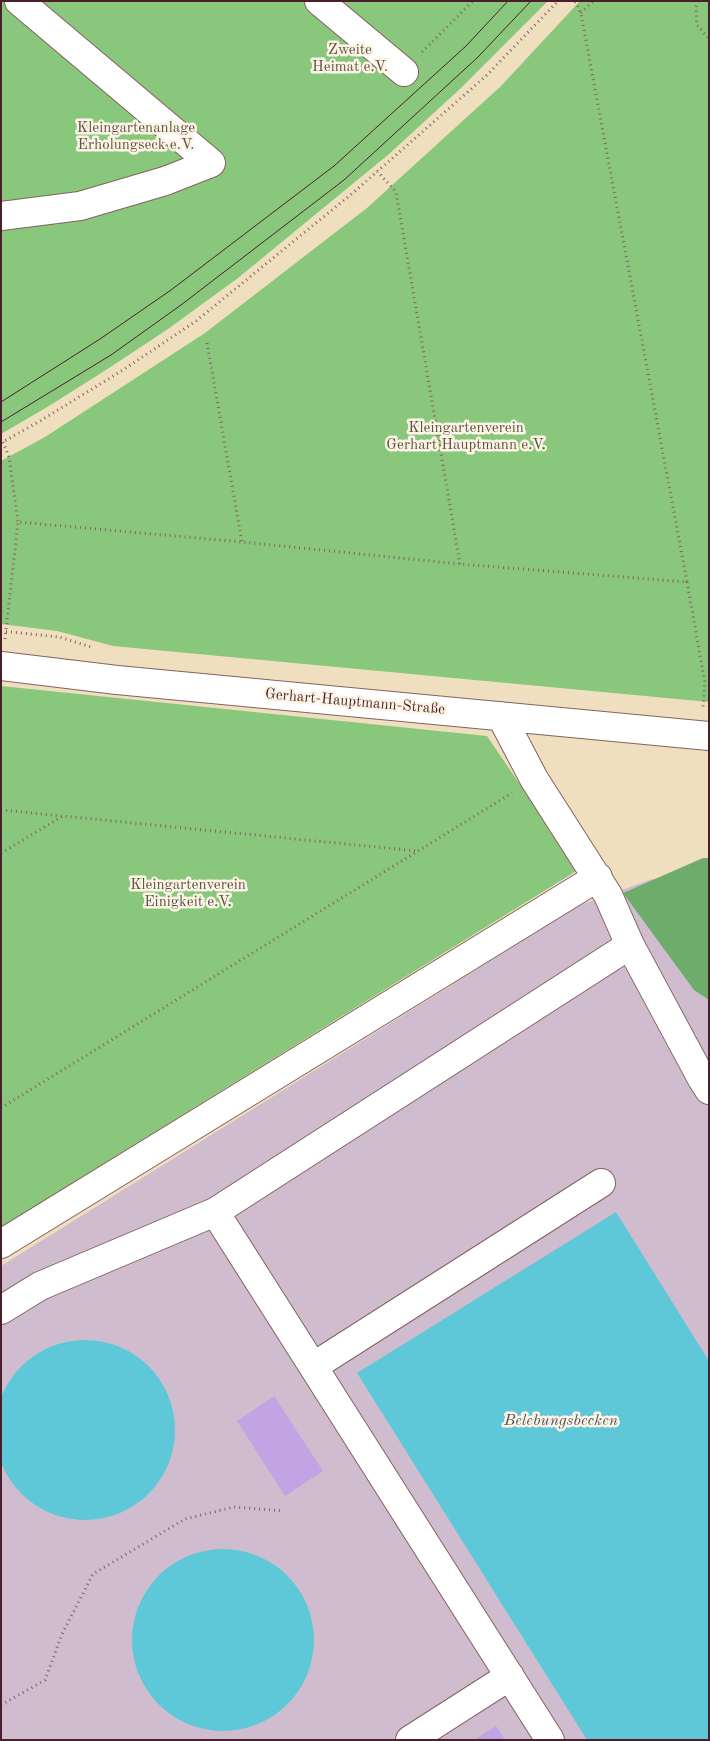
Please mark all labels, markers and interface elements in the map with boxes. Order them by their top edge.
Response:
park label: Zweite Heimat e.V. [312,41,388,76]
park label: Kleingartenanlage Erholungseck e.V. [77,119,195,154]
park label: Kleingartenverein Gerhart Hauptmann e.V. [386,419,546,454]
street label: Gerhart-Hauptmann-Straße [264,685,446,719]
park label: Kleingartenverein Einigkeit e.V. [130,876,246,911]
water label: Belebungsbecken [504,1411,618,1431]

